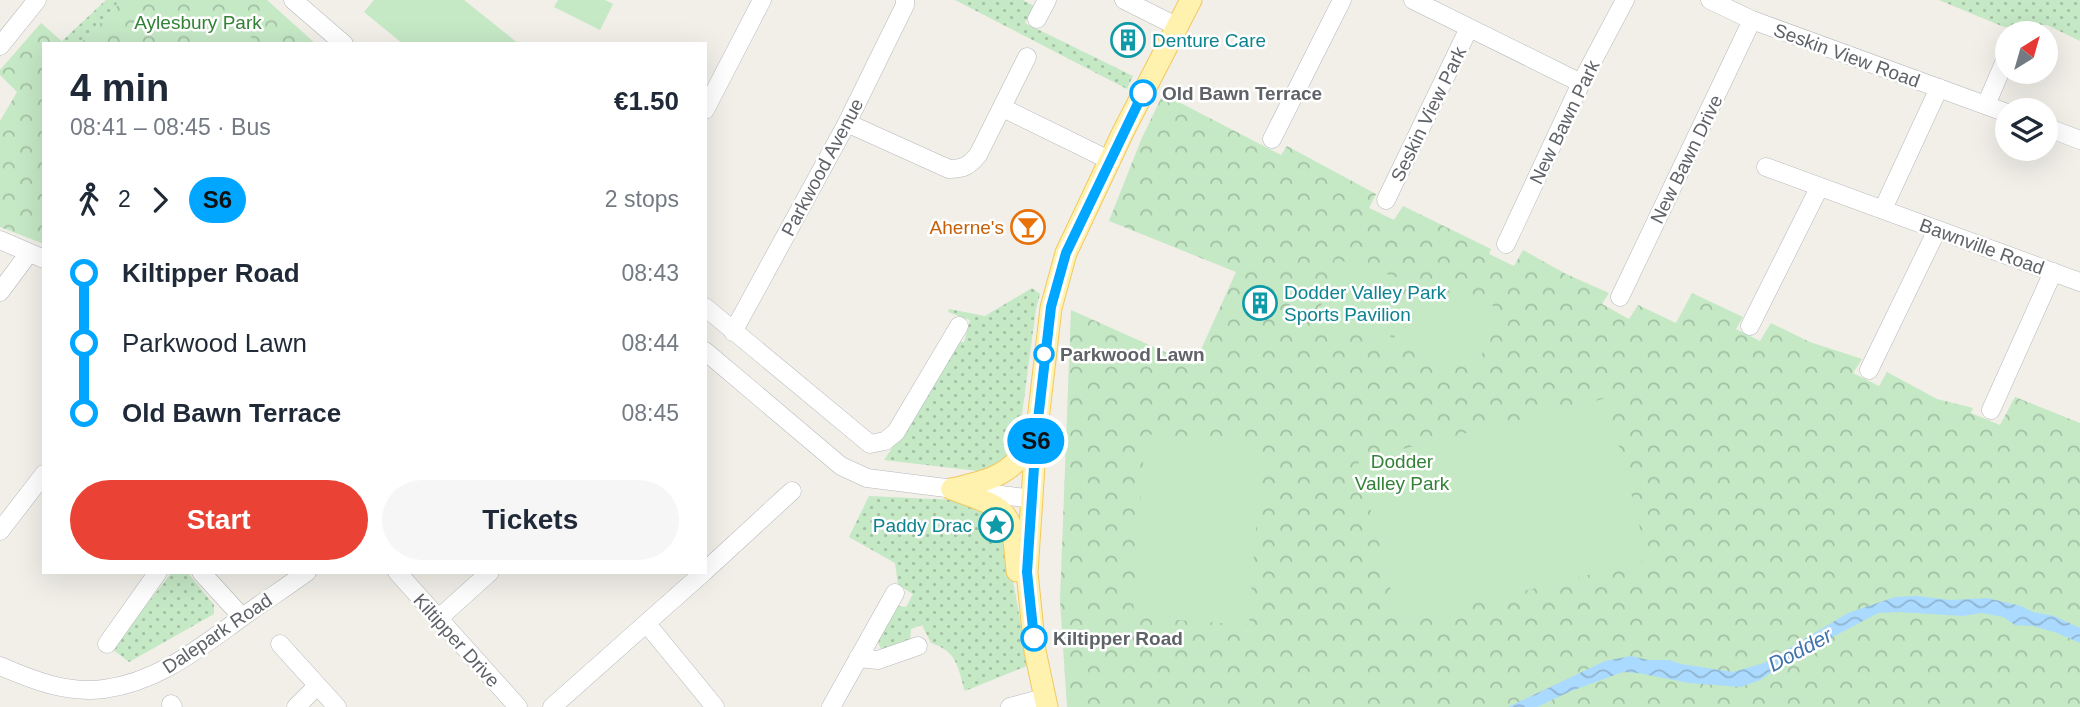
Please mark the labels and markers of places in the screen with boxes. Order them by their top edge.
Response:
building icon: Denture Care [1109,21,1147,59]
place label: Denture Care [1152,30,1266,51]
marker: Old Bawn Terrace [1130,80,1156,106]
place label: Old Bawn Terrace [1162,83,1322,104]
bar icon: Aherne's [1009,208,1047,246]
place label: Aherne's [930,217,1004,238]
place label: Dodder Valley Park Sports Pavilion [1284,282,1447,325]
building icon: Dodder Valley Park Sports Pavilion [1241,284,1279,322]
marker: Parkwood Lawn [1034,344,1054,364]
place label: Parkwood Lawn [1060,344,1205,365]
place icon: Paddy Drac [977,506,1015,544]
place label: Paddy Drac [873,515,972,536]
marker: Kiltipper Road [1021,625,1047,651]
place label: Kiltipper Road [1053,628,1183,649]

